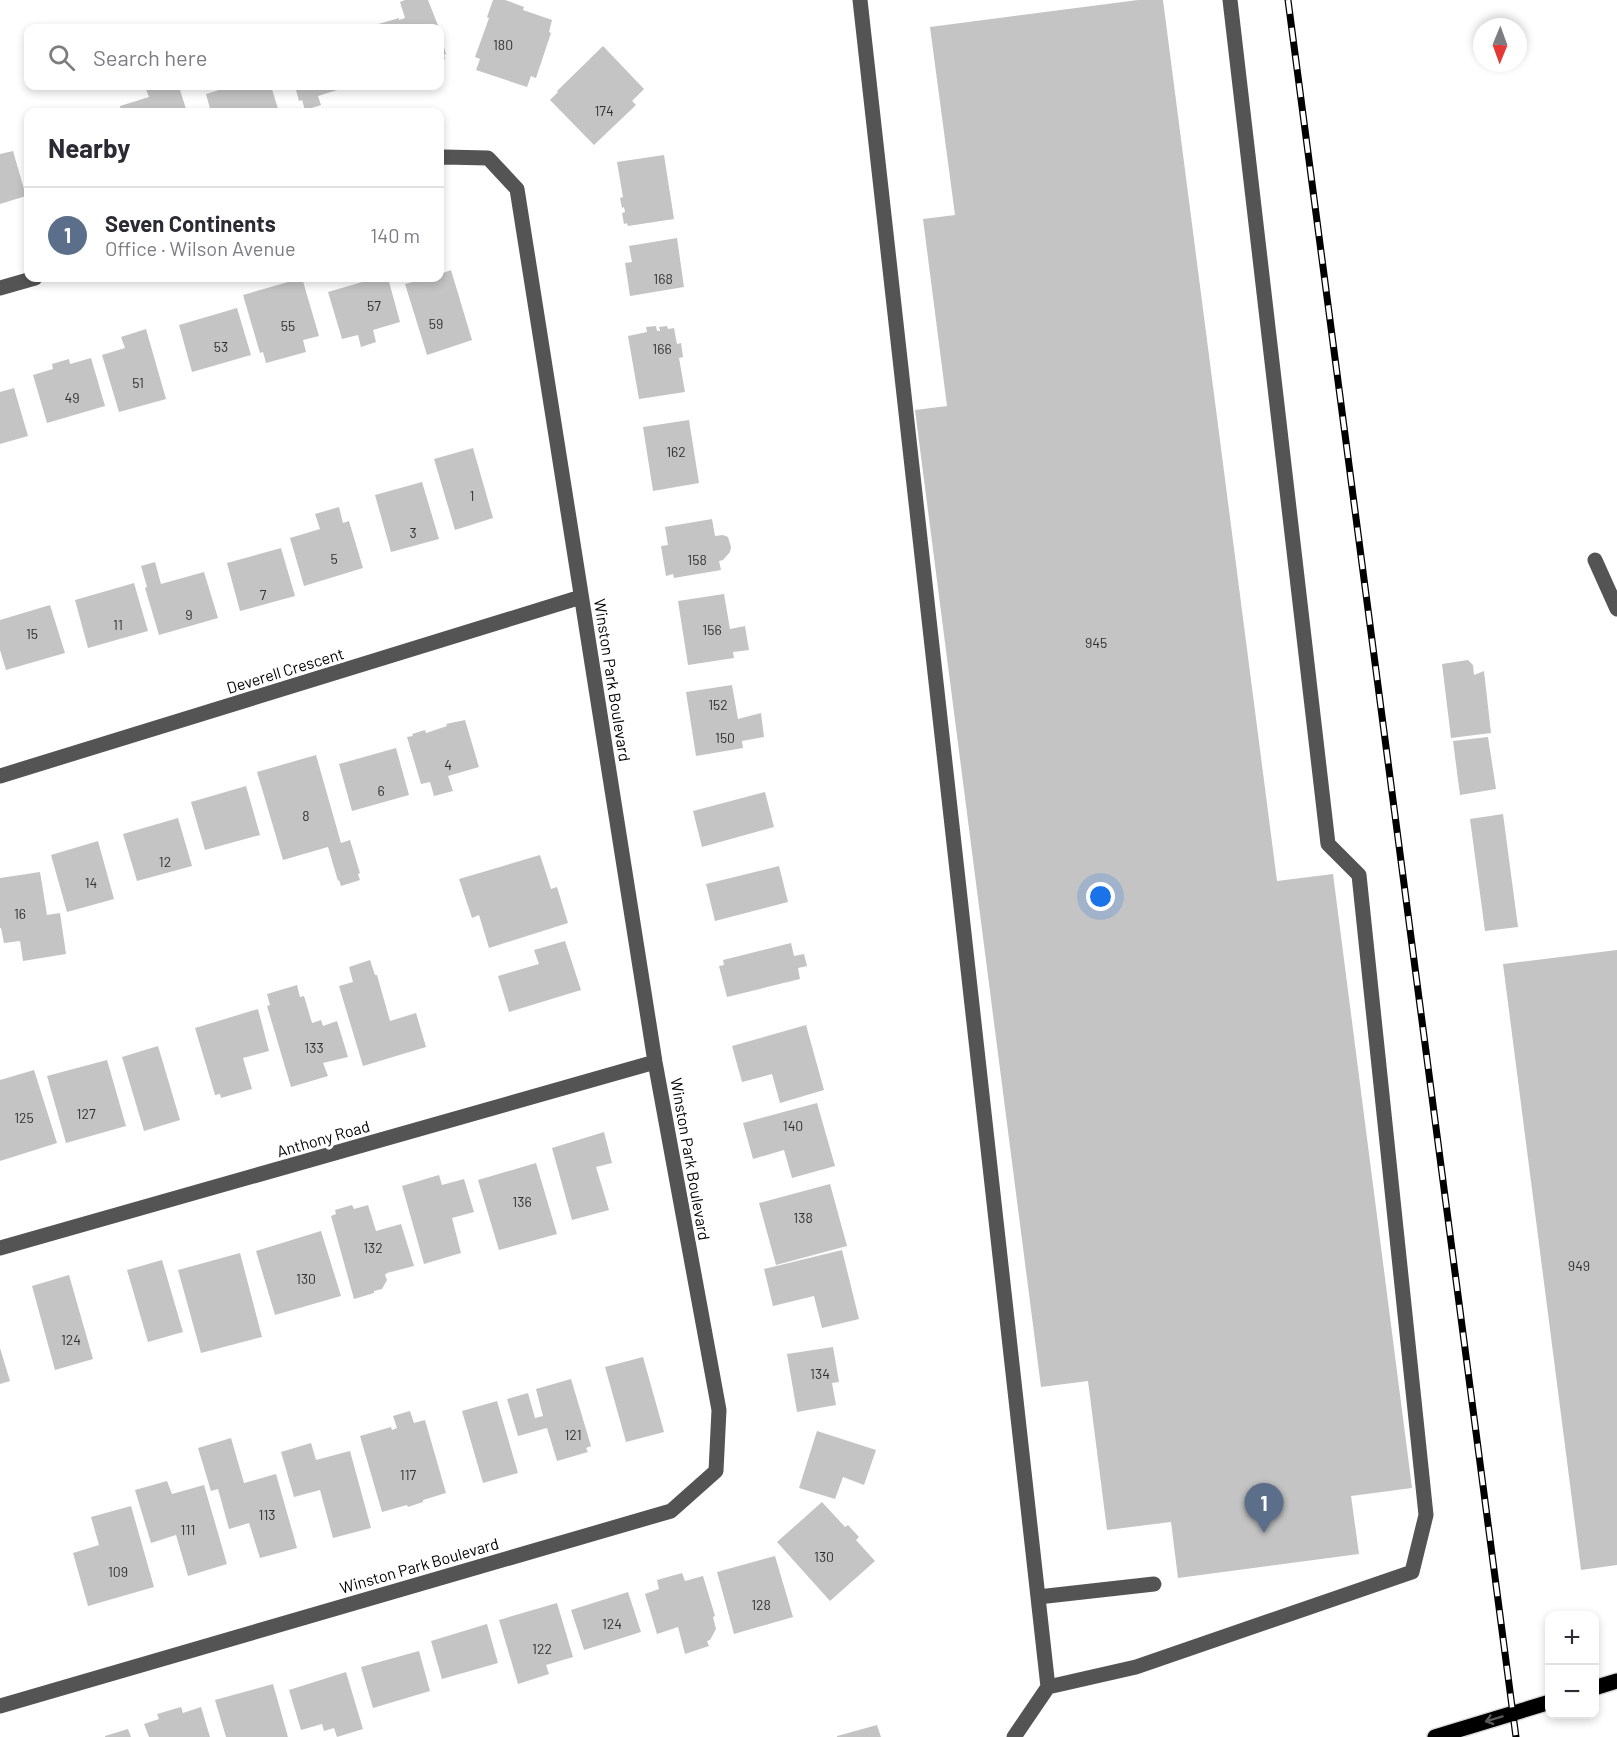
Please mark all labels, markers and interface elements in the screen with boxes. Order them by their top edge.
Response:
north arrow [1473,18,1527,72]
search box [24,24,444,90]
house number: 180 [493,36,513,53]
icon: search [45,41,78,74]
text: Search here [93,44,207,70]
house number: 174 [594,102,614,119]
text: Nearby [48,132,130,163]
text: Seven Continents [105,210,276,236]
text: 1 [64,223,71,247]
text: 140 m [370,223,420,247]
text: Office · Wilson Avenue [105,236,296,260]
house number: 168 [653,270,673,287]
house number: 57 [367,297,381,314]
house number: 59 [429,315,443,332]
house number: 55 [281,317,295,334]
house number: 53 [214,338,228,355]
house number: 166 [652,340,672,357]
house number: 51 [132,374,144,391]
house number: 49 [64,389,80,406]
house number: 162 [666,443,686,460]
house number: 1 [470,487,474,504]
house number: 3 [409,524,417,541]
house number: 5 [330,550,338,567]
house number: 158 [687,551,707,568]
house number: 7 [260,586,267,603]
street label: Winston Park Boulevard [591,597,635,763]
house number: 9 [185,606,193,623]
house number: 11 [113,616,123,633]
house number: 156 [702,621,722,638]
house number: 15 [26,625,38,642]
house number: 945 [1085,634,1107,651]
street label: Deverell Crescent [224,643,346,697]
house number: 152 [708,696,728,713]
house number: 150 [715,729,735,746]
house number: 4 [444,756,452,773]
house number: 6 [377,782,385,799]
house number: 8 [302,807,310,824]
house number: 12 [159,853,171,870]
house number: 14 [85,874,97,891]
your location [1086,882,1115,911]
house number: 16 [14,905,26,922]
house number: 133 [304,1039,324,1056]
street label: Winston Park Boulevard [667,1076,715,1242]
house number: 127 [76,1105,96,1122]
house number: 125 [14,1109,34,1126]
street label: Anthony Road [274,1116,372,1160]
house number: 140 [783,1117,803,1134]
house number: 136 [512,1193,532,1210]
house number: 138 [793,1209,813,1226]
house number: 132 [363,1239,383,1256]
house number: 949 [1568,1257,1590,1274]
house number: 130 [296,1270,316,1287]
house number: 124 [61,1331,81,1348]
house number: 134 [810,1365,830,1382]
house number: 121 [564,1426,582,1443]
house number: 117 [400,1466,417,1483]
pin: 1 [1244,1484,1284,1533]
house number: 113 [258,1506,276,1523]
house number: 111 [181,1521,195,1538]
street label: Winston Park Boulevard [337,1533,501,1597]
house number: 130 [814,1548,834,1565]
house number: 109 [108,1563,128,1580]
house number: 128 [751,1596,771,1613]
map controls [1545,1611,1599,1719]
button: + [1545,1611,1599,1665]
house number: 124 [602,1615,622,1632]
house number: 122 [532,1640,552,1657]
button: − [1545,1665,1599,1719]
one-way arrow [1485,1714,1504,1725]

